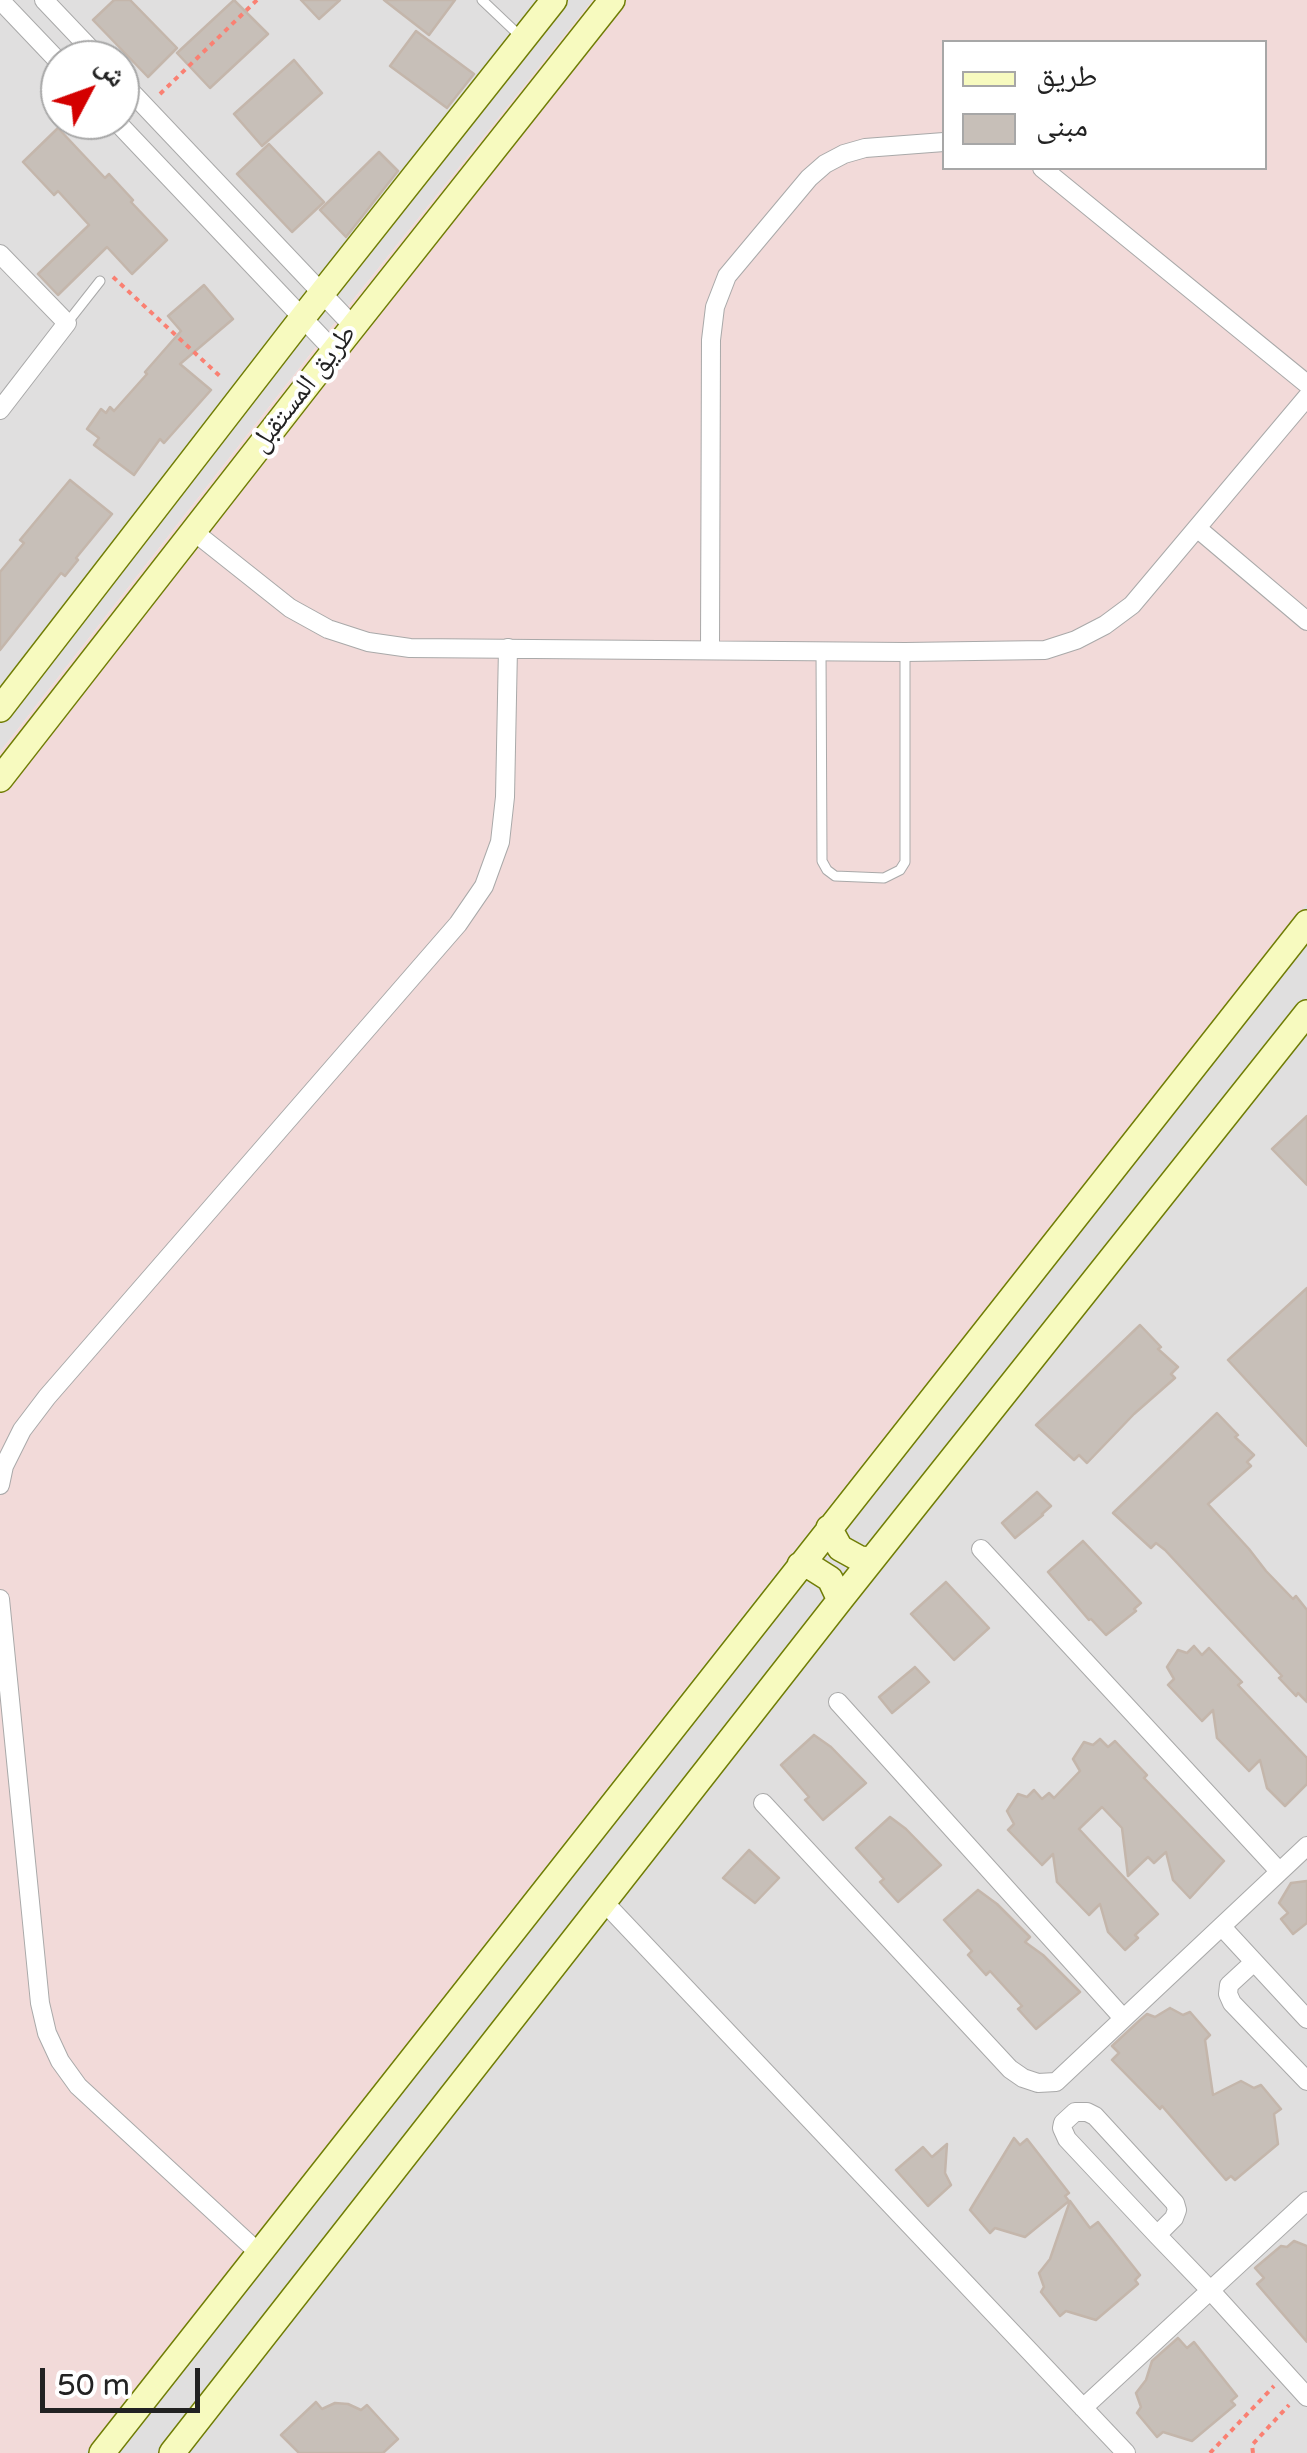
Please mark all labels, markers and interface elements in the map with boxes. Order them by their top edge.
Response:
north arrow [40,40,140,140]
legend [942,40,1267,170]
text: ش [89,49,134,94]
text: طريق [1036,58,1097,95]
text: مبنى [1036,108,1088,145]
street label: طريق المستقبل [244,318,364,460]
scale bar [45,2348,205,2410]
text: 50 m [57,2367,130,2404]

